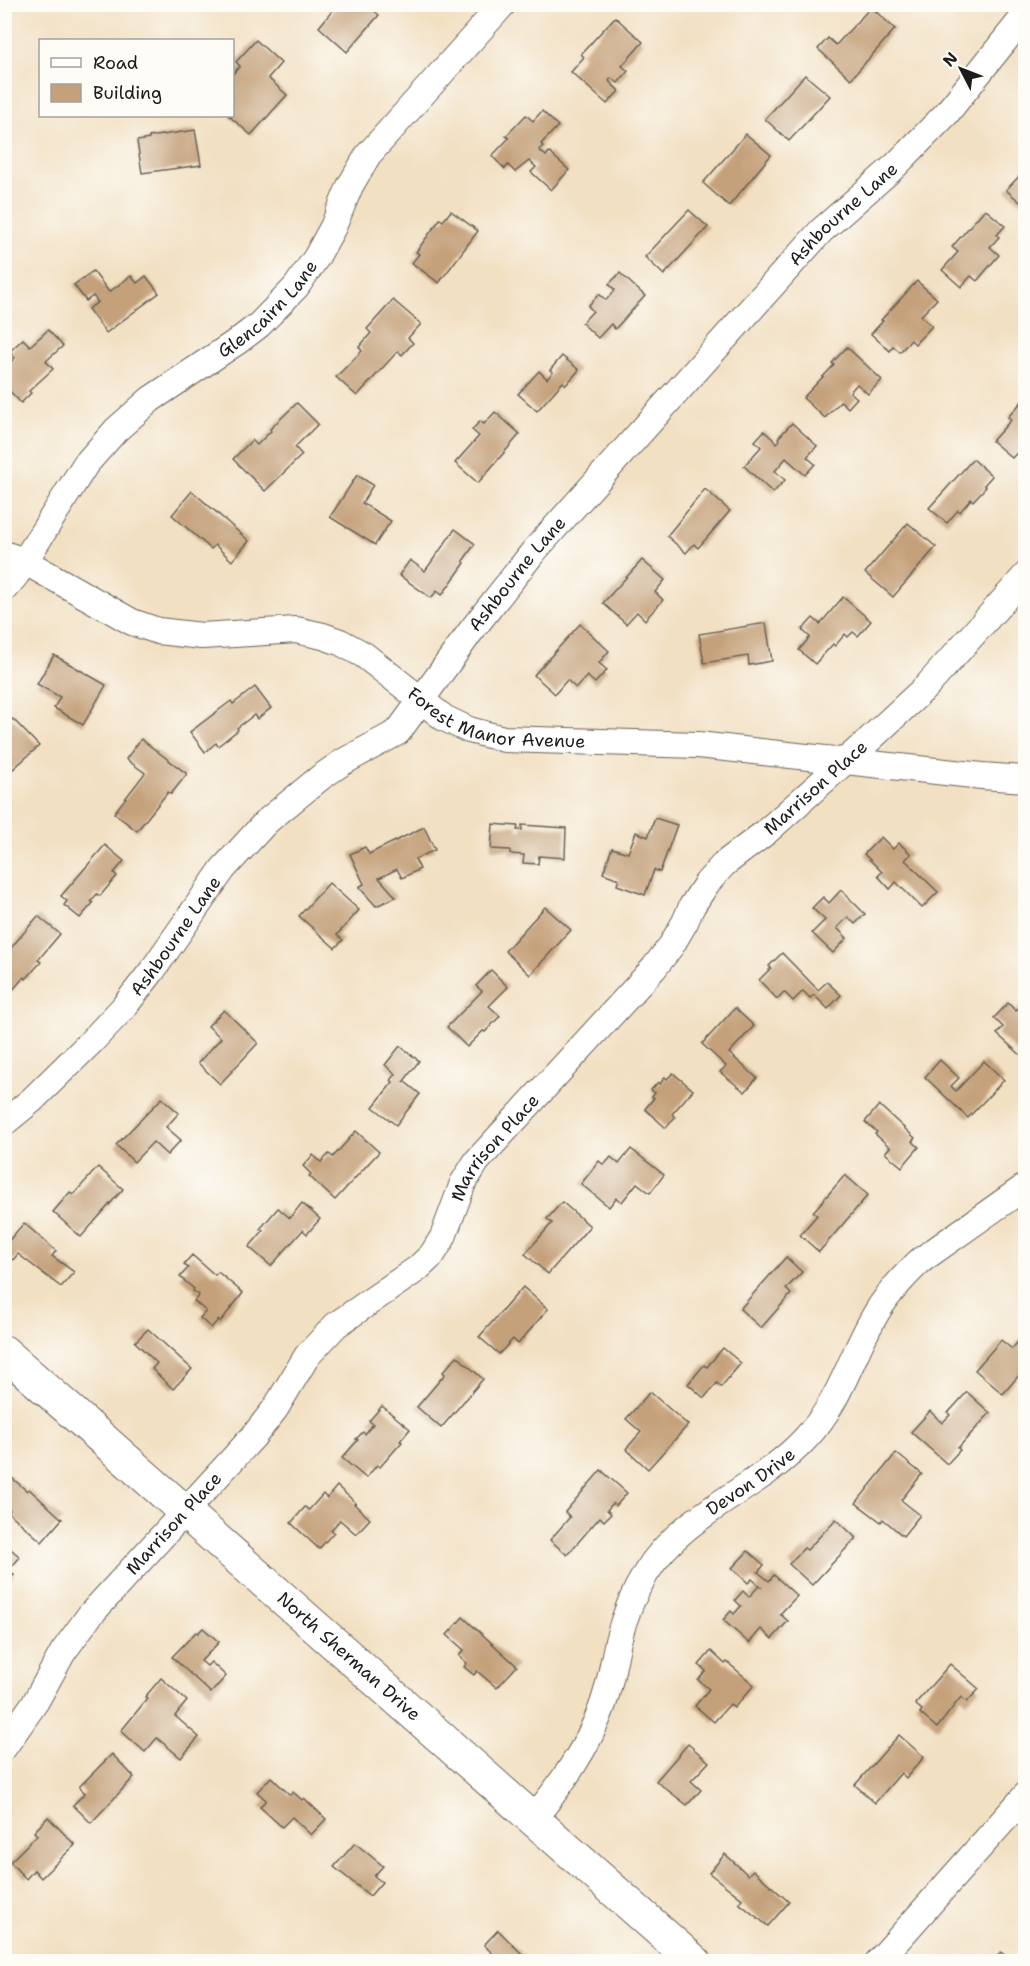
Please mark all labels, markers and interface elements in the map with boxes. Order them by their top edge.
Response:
legend [39,39,234,117]
north arrow [931,39,991,99]
text: N [938,48,962,71]
text: Road [93,51,138,75]
text: Building [93,81,162,105]
street label: Ashbourne Lane [783,157,903,271]
street label: Glencairn Lane [213,255,323,363]
street label: Ashbourne Lane [463,511,571,636]
street label: Forest Manor Avenue [403,682,586,754]
street label: Marrison Place [759,735,873,840]
street label: Ashbourne Lane [125,871,227,1001]
street label: Marrison Place [445,1089,545,1205]
street label: Devon Drive [702,1442,800,1521]
street label: Marrison Place [121,1467,227,1580]
street label: North Sherman Drive [272,1587,426,1726]

